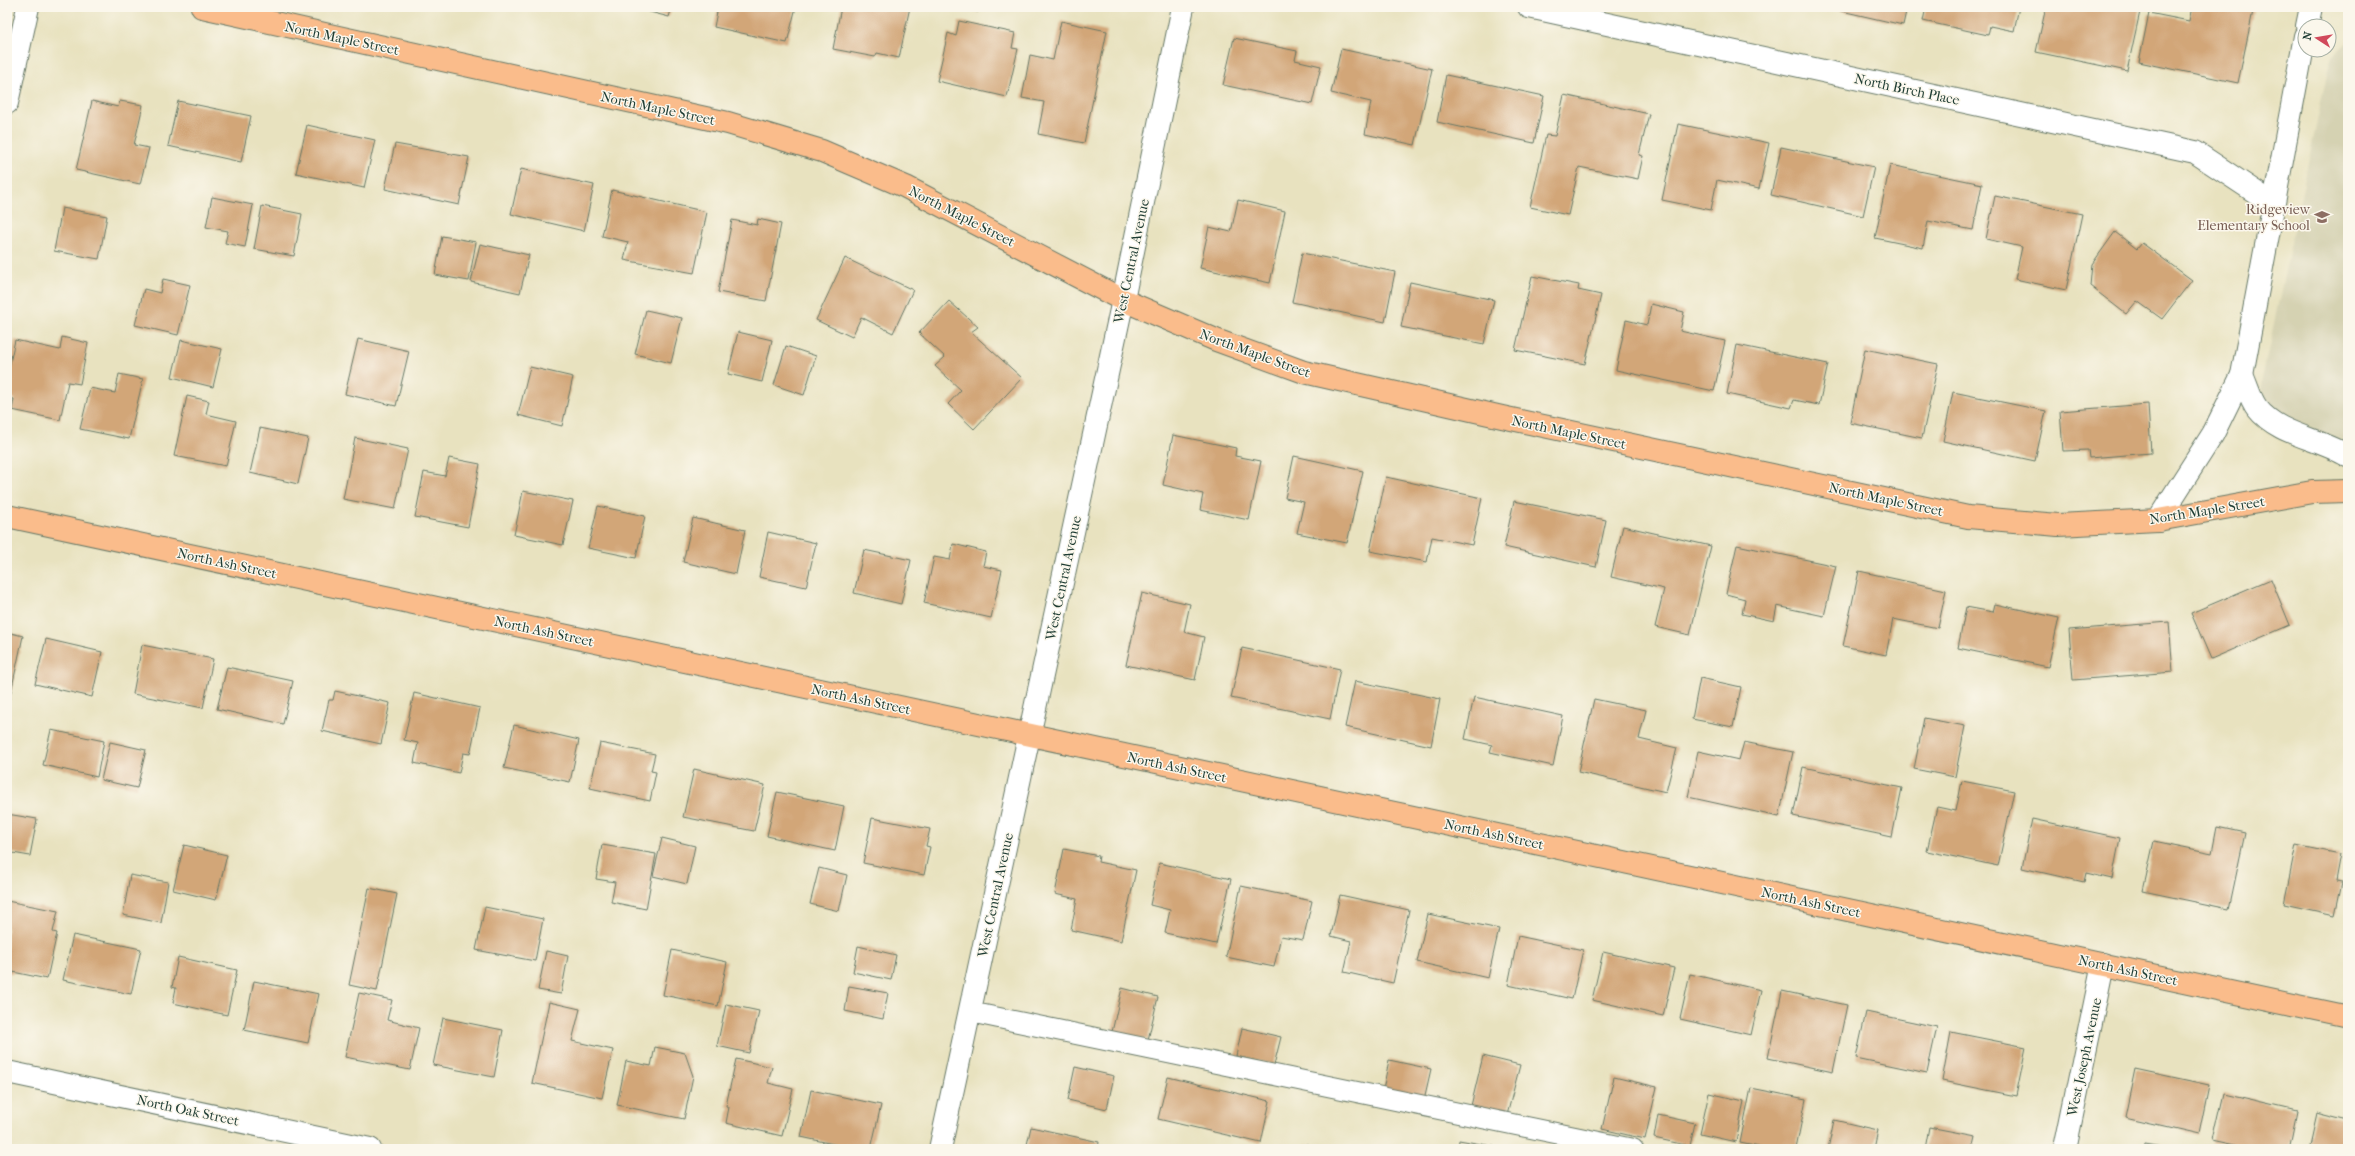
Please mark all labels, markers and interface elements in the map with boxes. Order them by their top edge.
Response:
street label: North Maple Street [283,18,401,59]
north arrow [2297,18,2337,58]
text: N [2300,30,2315,41]
street label: North Birch Place [1853,70,1961,109]
street label: North Maple Street [599,88,717,129]
street label: North Maple Street [906,182,1018,250]
street label: West Central Avenue [1110,197,1153,326]
place label: Ridgeview Elementary School [2197,201,2311,234]
school or university icon: Ridgeview Elementary School [2313,208,2331,226]
street label: North Maple Street [1197,326,1313,381]
street label: North Maple Street [1510,412,1628,453]
street label: North Maple Street [1827,479,1945,520]
street label: North Maple Street [2148,493,2266,528]
street label: West Central Avenue [1042,514,1085,643]
street label: North Ash Street [176,545,278,582]
street label: North Ash Street [493,613,595,650]
street label: North Ash Street [810,681,912,718]
street label: North Ash Street [1126,749,1228,786]
street label: North Ash Street [1443,816,1545,853]
street label: West Central Avenue [974,831,1017,960]
street label: North Ash Street [1760,884,1862,921]
street label: North Ash Street [2077,952,2179,989]
street label: West Joseph Avenue [2063,996,2105,1119]
street label: North Oak Street [135,1091,241,1130]

